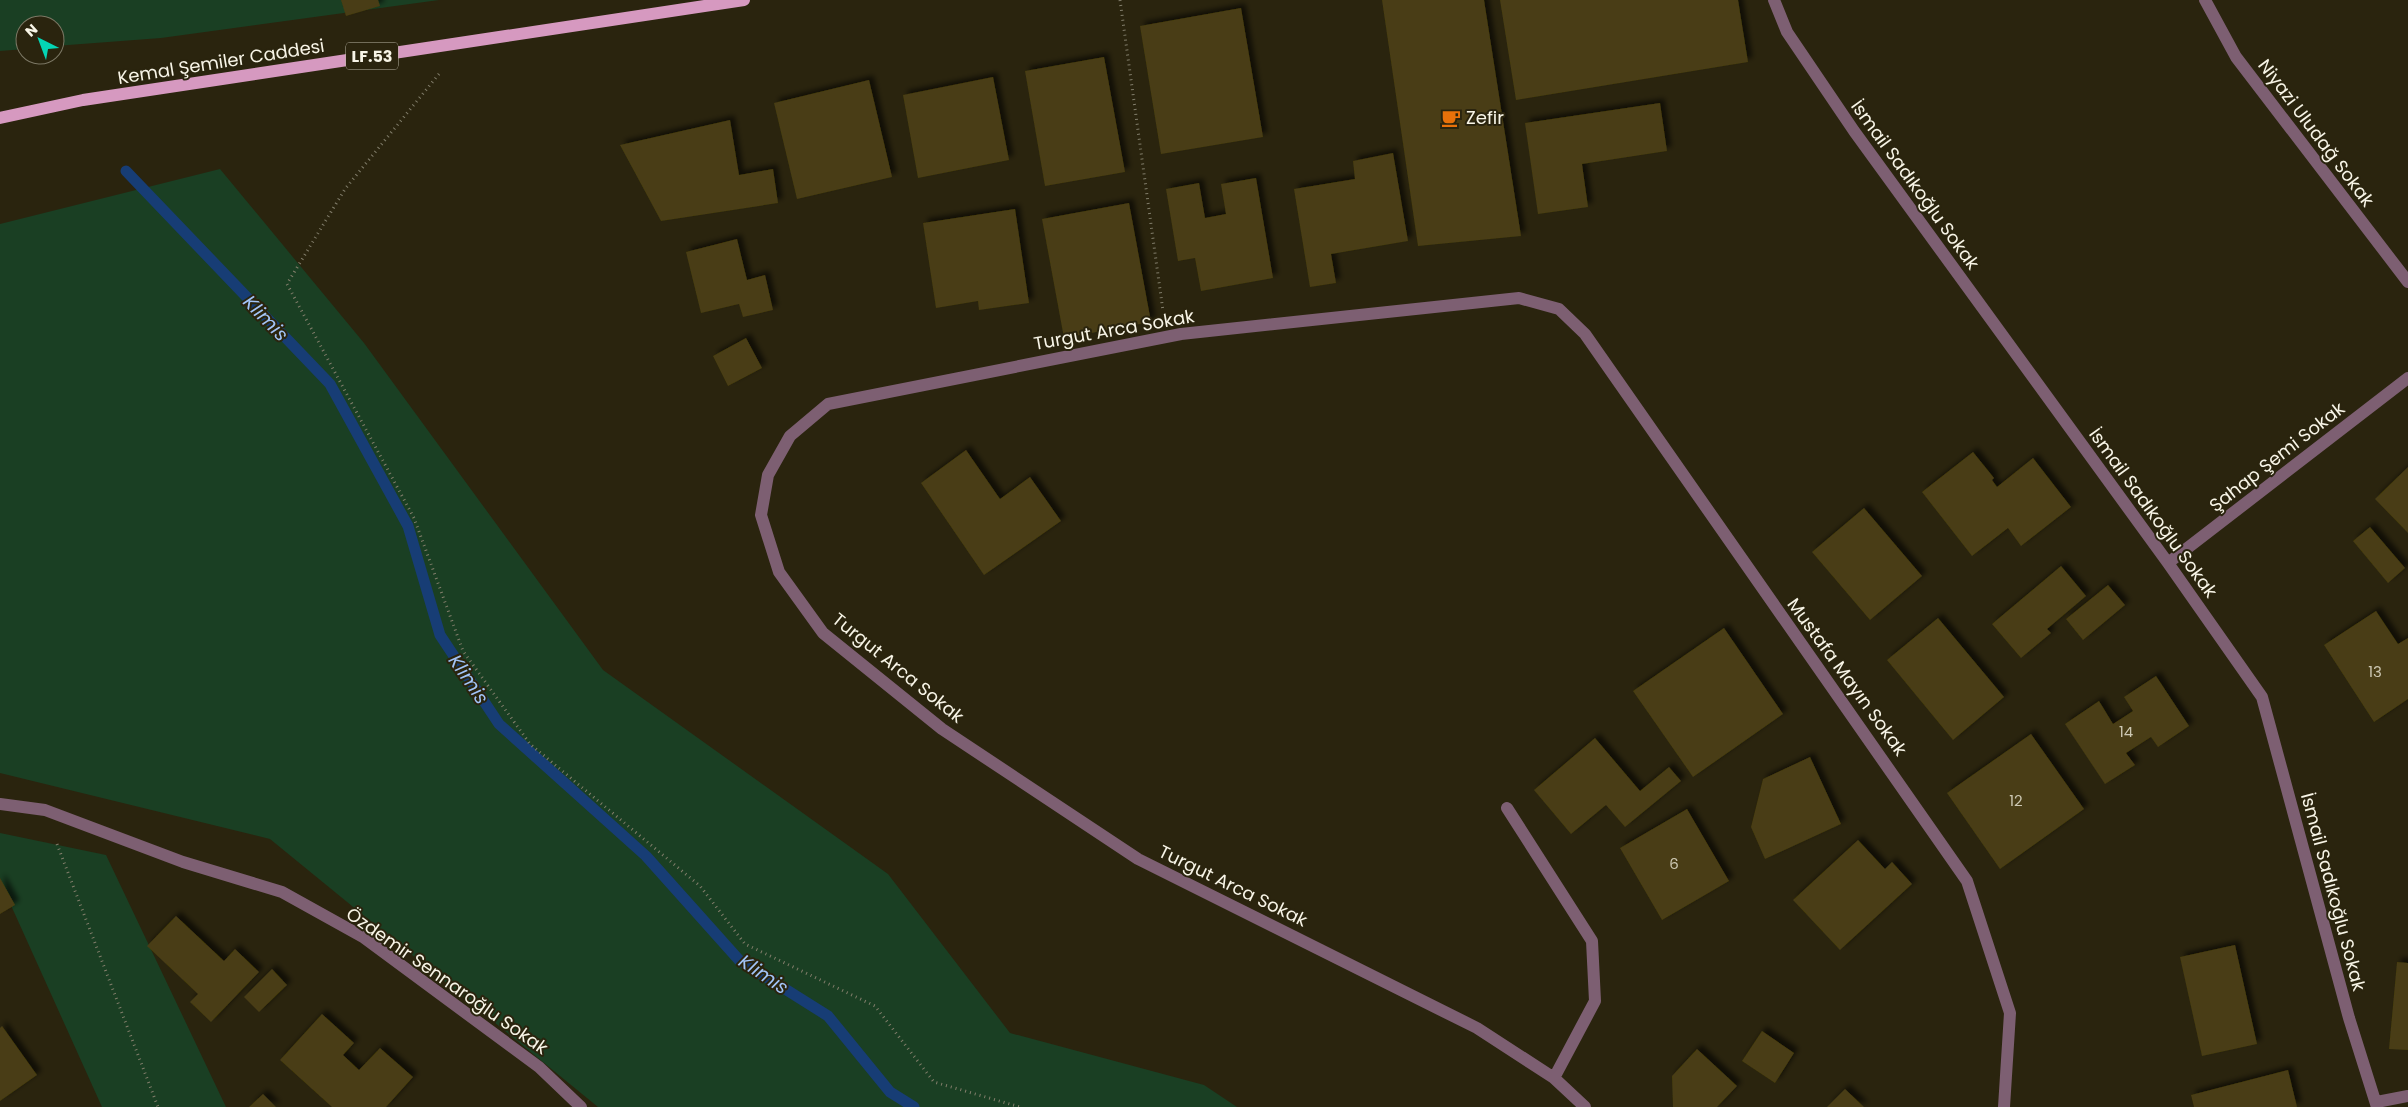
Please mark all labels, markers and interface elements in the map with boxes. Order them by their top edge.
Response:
north arrow [15,15,65,65]
text: N [21,19,42,41]
street label: Kemal Şemiler Caddesi [116,33,326,90]
road number: LF.53 [346,42,398,70]
street label: Niyazi Uludağ Sokak [2253,54,2381,212]
street label: İsmail Sadıkoğlu Sokak [1845,95,1986,275]
place label: Zefir [1466,105,1504,130]
cafe icon: Zefir [1440,107,1462,129]
water label: Klimis [237,289,294,347]
street label: Turgut Arca Sokak [1032,303,1197,356]
street label: Şahap Şemi Sokak [2204,395,2350,517]
street label: İsmail Sadıkoğlu Sokak [2083,423,2224,603]
street label: Mustafa Mayın Sokak [1782,593,1914,761]
street label: Turgut Arca Sokak [827,607,970,729]
water label: Klimis [442,649,495,710]
house number: 13 [2368,661,2382,682]
house number: 14 [2119,721,2133,742]
house number: 12 [2009,790,2023,811]
street label: İsmail Sadıkoğlu Sokak [2295,790,2372,994]
street label: Turgut Arca Sokak [1155,839,1312,933]
house number: 6 [1669,853,1679,874]
street label: Özdemir Sennaroğlu Sokak [341,901,554,1060]
water label: Klimis [733,948,794,1001]

